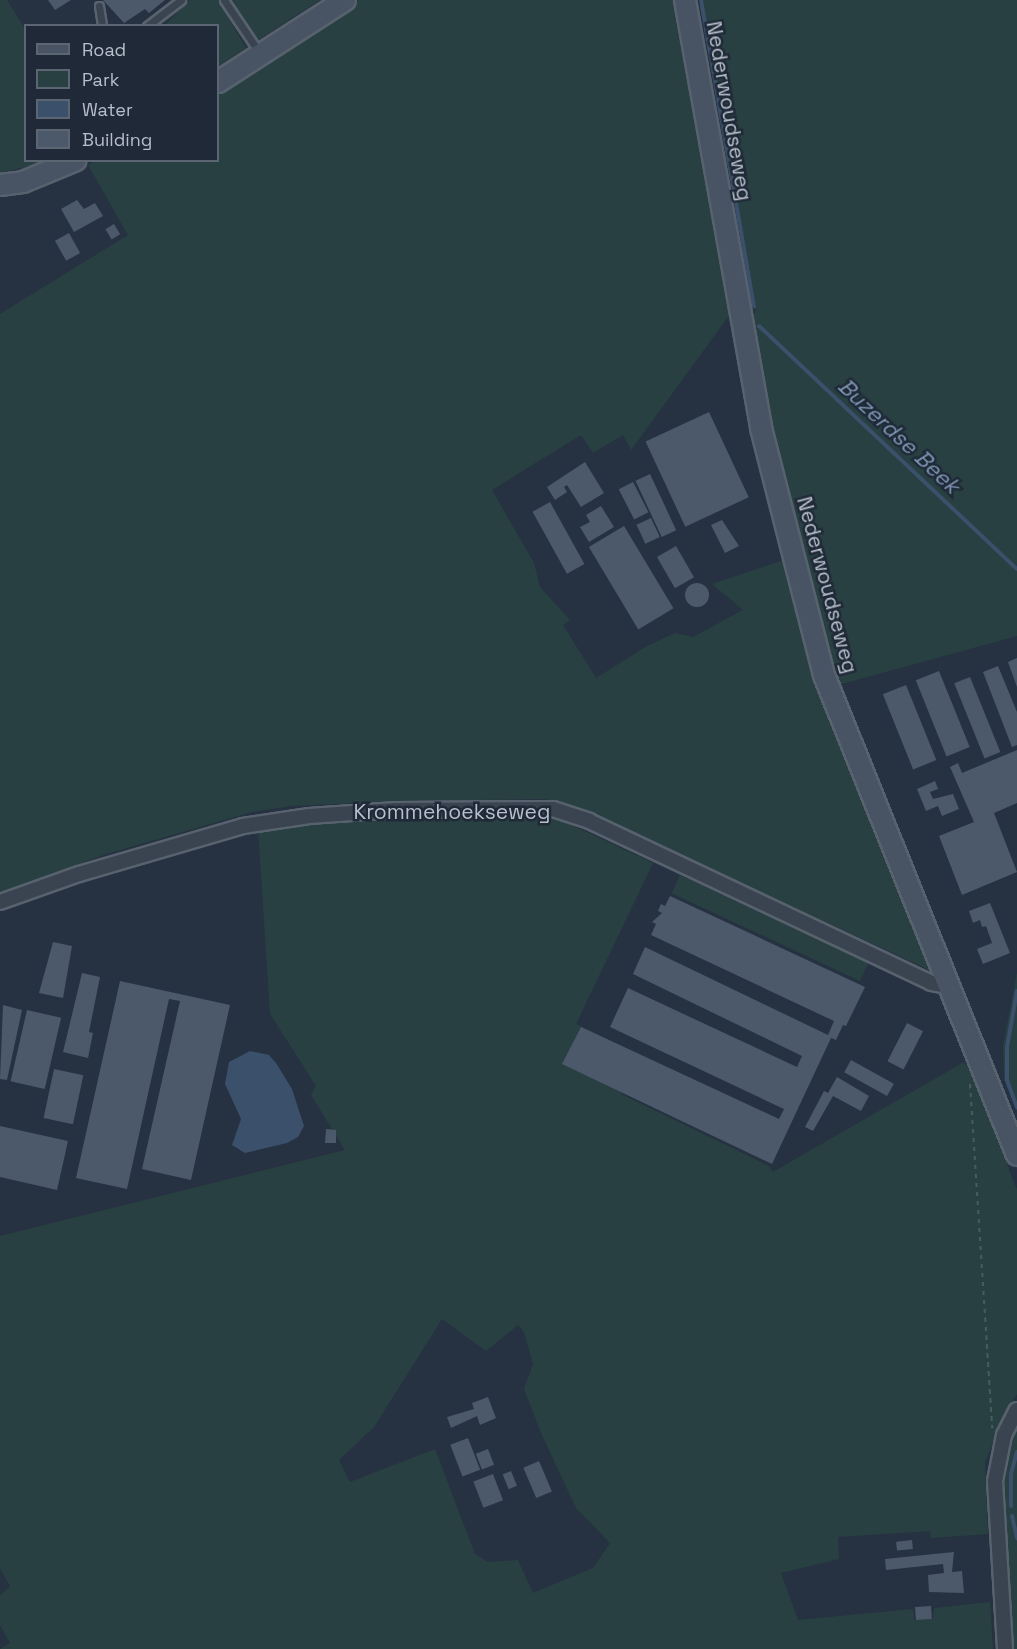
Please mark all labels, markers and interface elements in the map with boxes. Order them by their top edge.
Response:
street label: Nederwoudseweg [701,19,757,203]
legend [24,24,219,162]
text: Road [82,38,126,61]
text: Park [82,68,119,91]
text: Water [82,98,133,121]
text: Building [82,128,152,151]
water label: Buzerdse Beek [833,373,965,499]
street label: Nederwoudseweg [791,494,863,676]
street label: Krommehoekseweg [353,799,551,825]

